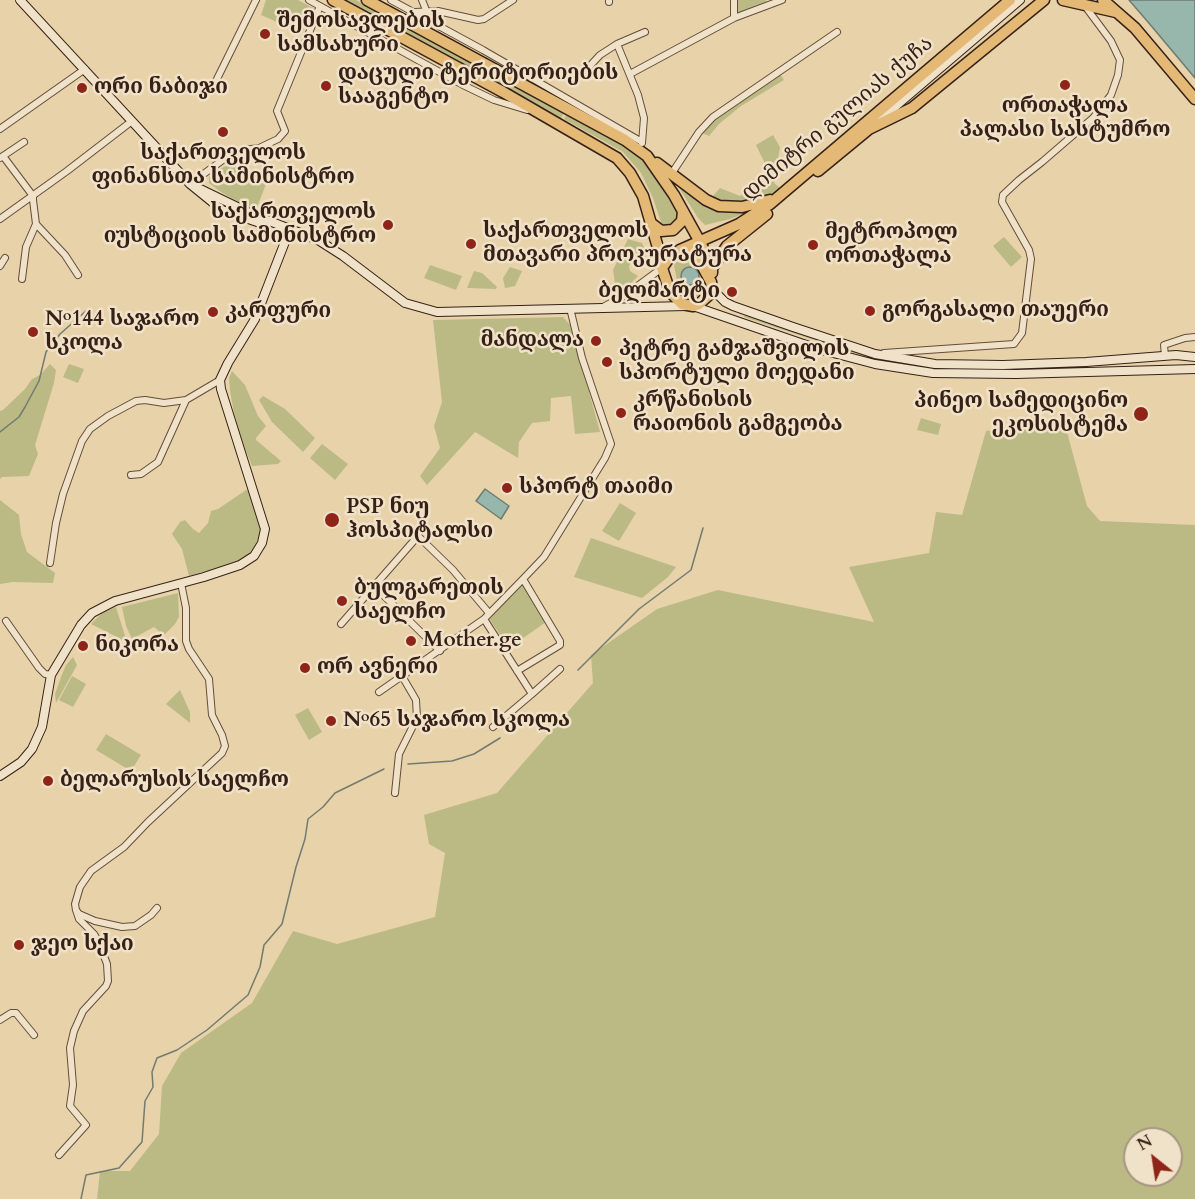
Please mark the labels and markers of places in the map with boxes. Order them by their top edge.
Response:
place label: შემოსავლების სამსახური [277,9,445,59]
marker: შემოსავლების სამსახური [258,27,272,41]
place label: დაცული ტერიტორიების სააგენტო [338,61,618,111]
place label: ორი ნაბიჯი [94,75,228,101]
marker: ორთაჭალა პალასი სასტუმრო [1058,78,1072,92]
marker: დაცული ტერიტორიების სააგენტო [319,79,333,93]
marker: ორი ნაბიჯი [75,81,89,95]
place label: ორთაჭალა პალასი სასტუმრო [960,94,1170,144]
marker: საქართველოს ფინანსთა სამინისტრო [216,125,230,139]
place label: საქართველოს ფინანსთა სამინისტრო [91,141,355,191]
place label: საქართველოს იუსტიციის სამინისტრო [104,200,376,250]
marker: საქართველოს იუსტიციის სამინისტრო [381,218,395,232]
place label: საქართველოს მთავარი პროკურატურა [483,219,752,269]
place label: მეტროპოლ ორთაჭალა [825,220,958,270]
marker: საქართველოს მთავარი პროკურატურა [464,237,478,251]
marker: მეტროპოლ ორთაჭალა [806,238,820,252]
place label: ბელმარტი [598,279,720,305]
marker: ბელმარტი [725,285,739,299]
place label: გორგასალი თაუერი [882,298,1109,324]
place label: კარფური [225,299,331,325]
marker: გორგასალი თაუერი [863,304,877,318]
marker: კარფური [206,305,220,319]
place label: №144 საჯარო სკოლა [45,307,199,357]
marker: №144 საჯარო სკოლა [26,325,40,339]
place label: მანდალა [481,328,584,354]
marker: მანდალა [589,334,603,348]
place label: პეტრე გამჯაშვილის სპორტული მოედანი [619,337,855,387]
marker: პეტრე გამჯაშვილის სპორტული მოედანი [600,355,614,369]
place label: კრწანისის რაიონის გამგეობა [633,388,843,438]
place label: პინეო სამედიცინო ეკოსისტემა [914,389,1128,439]
marker: პინეო სამედიცინო ეკოსისტემა [1132,405,1150,423]
marker: კრწანისის რაიონის გამგეობა [614,406,628,420]
place label: სპორტ თაიმი [519,475,673,501]
marker: სპორტ თაიმი [500,481,514,495]
place label: PSP ნიუ ჰოსპიტალსი [346,495,493,545]
marker: PSP ნიუ ჰოსპიტალსი [323,511,341,529]
place label: ბულგარეთის საელჩო [354,576,504,626]
marker: ბულგარეთის საელჩო [335,594,349,608]
place label: Mother.ge [423,628,522,654]
place label: ნიკორა [95,633,179,659]
marker: Mother.ge [404,634,418,648]
marker: ნიკორა [76,639,90,653]
place label: ორ ავნერი [317,655,438,681]
marker: ორ ავნერი [298,661,312,675]
place label: №65 საჯარო სკოლა [343,708,570,734]
marker: №65 საჯარო სკოლა [324,714,338,728]
place label: ბელარუსის საელჩო [60,768,289,794]
marker: ბელარუსის საელჩო [41,774,55,788]
place label: ჯეო სქაი [31,932,134,958]
marker: ჯეო სქაი [12,938,26,952]

